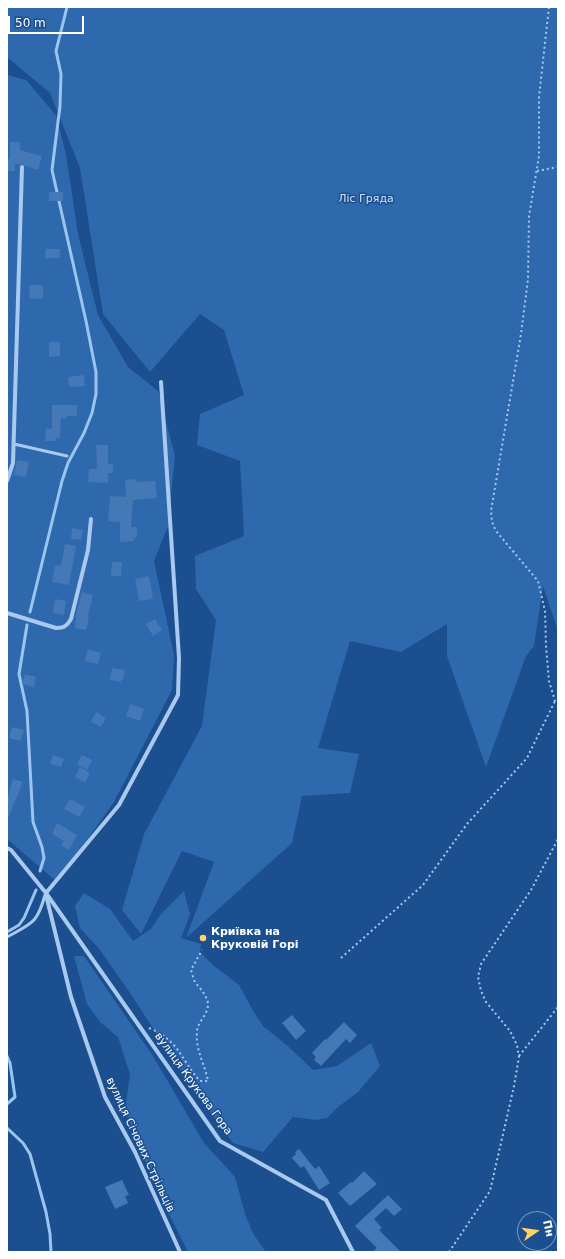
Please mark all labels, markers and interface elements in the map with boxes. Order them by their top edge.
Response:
scale bar [10,8,86,34]
text: 50 m [15,16,46,30]
park label: Ліс Гряда [338,192,394,206]
place label: Криївка на Круковій Горі [211,925,299,951]
marker: Криївка на Круковій Горі [198,933,208,943]
street label: вулиця Крукова Гора [151,1030,235,1138]
street label: вулиця Січових Стрільців [103,1076,177,1214]
north arrow [517,1211,557,1251]
text: Пн [540,1219,556,1238]

